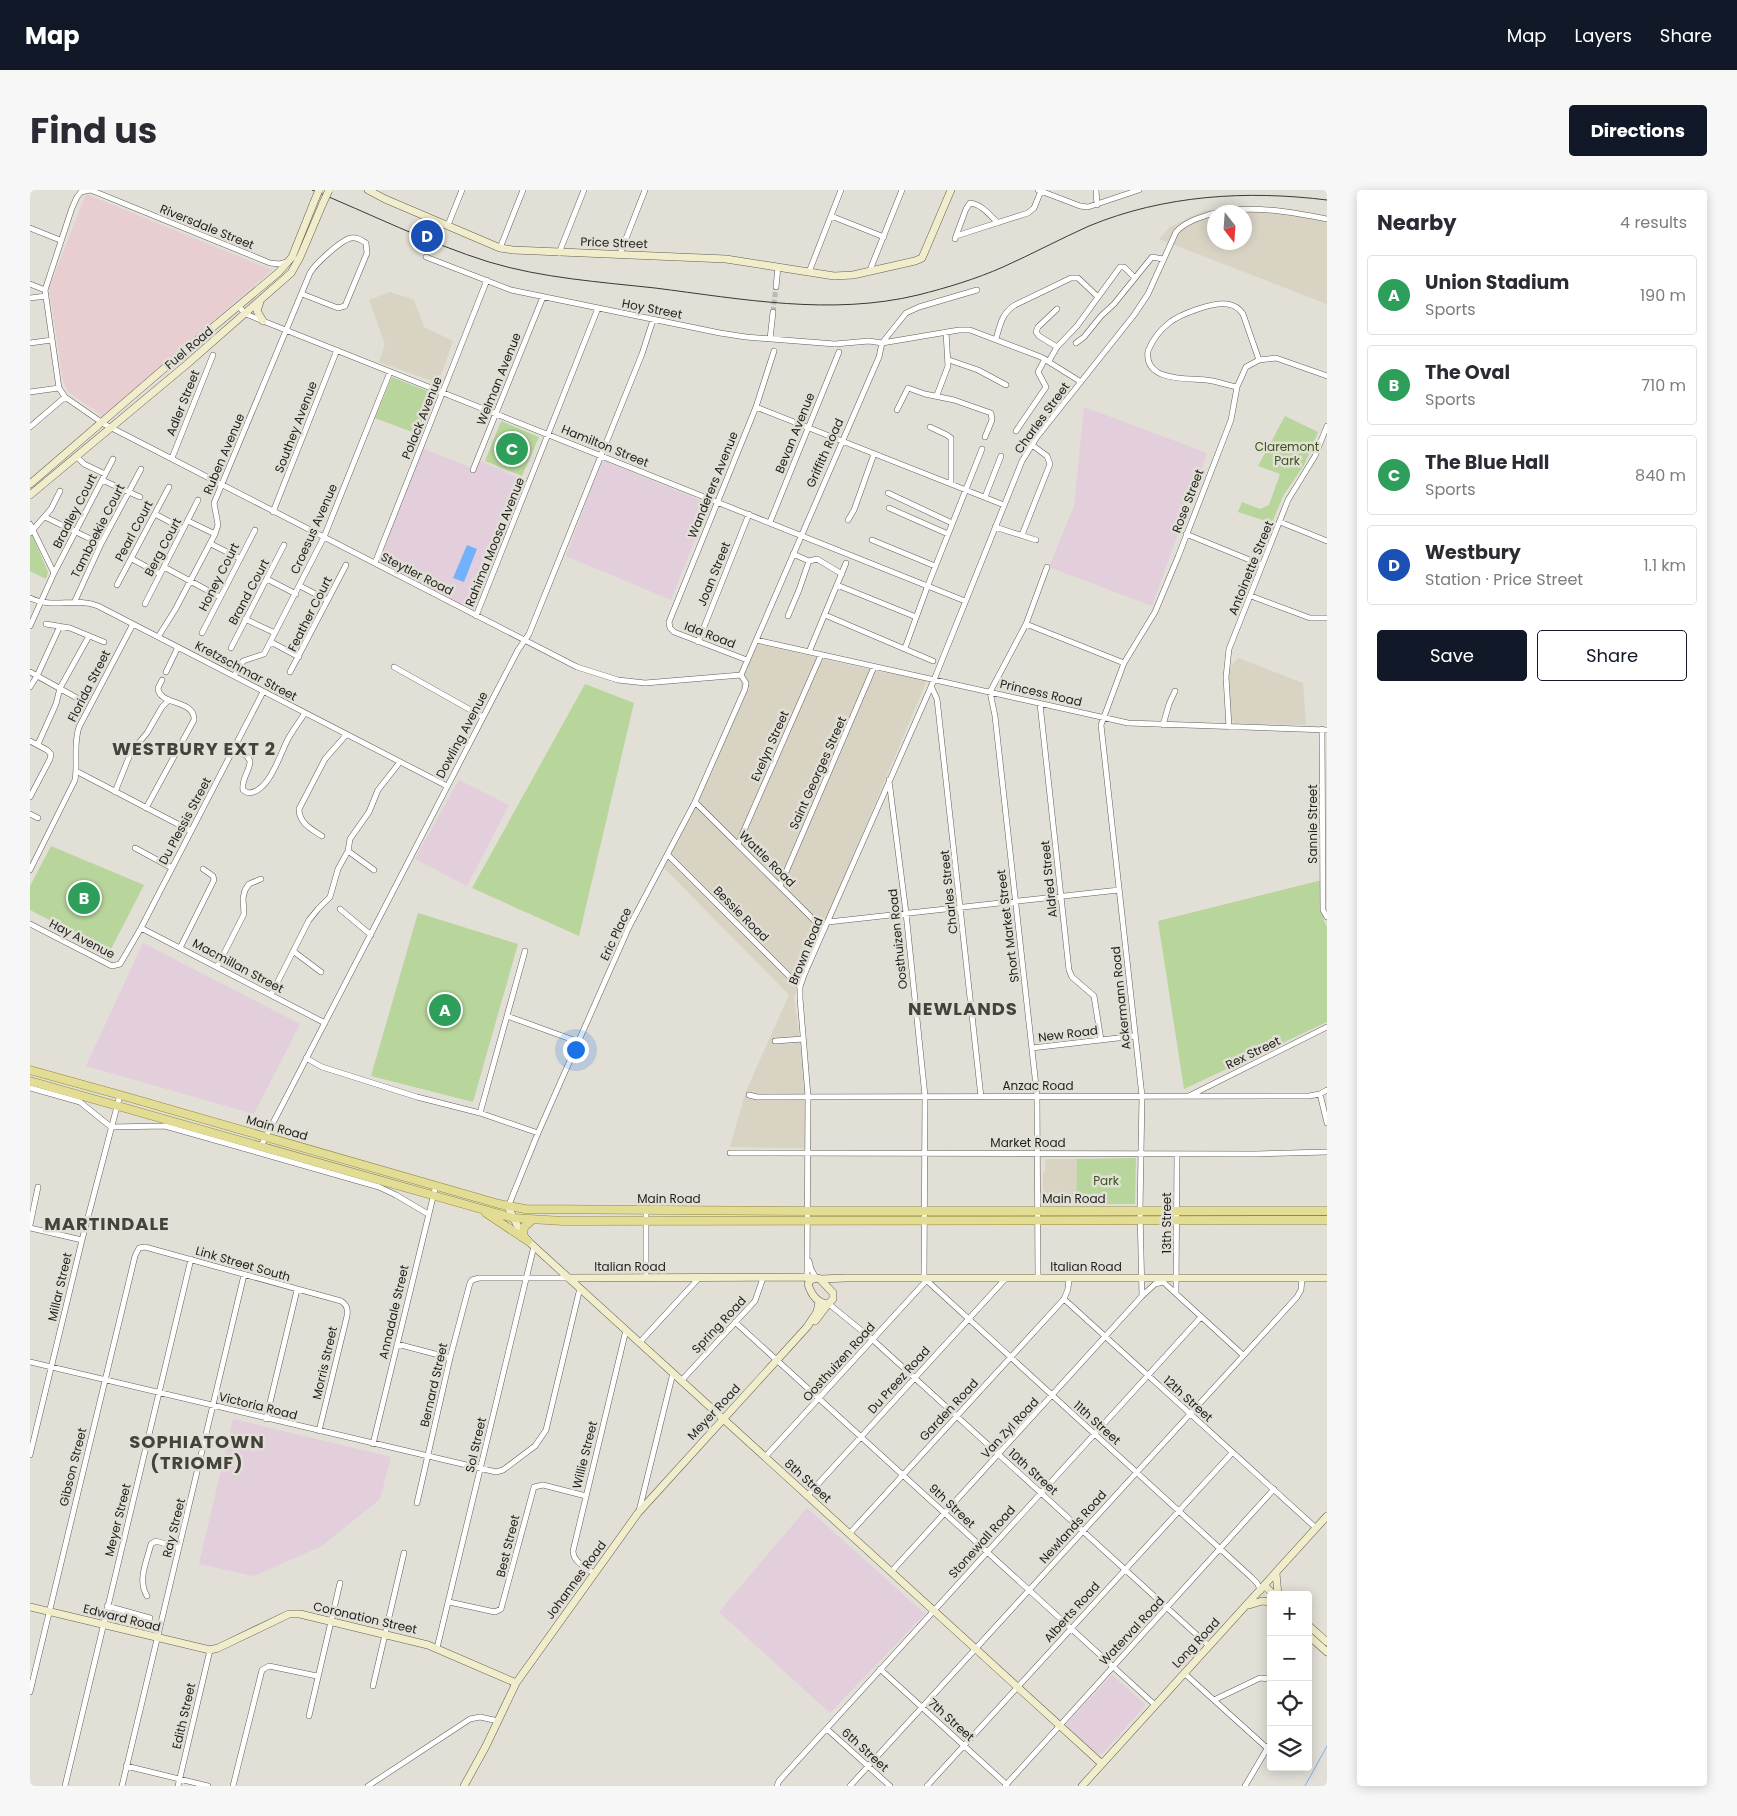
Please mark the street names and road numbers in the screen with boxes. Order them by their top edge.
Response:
street label: Riversdale Street [158,200,257,253]
street label: Price Street [580,233,648,252]
street label: Hoy Street [620,294,684,323]
street label: Fuel Road [161,322,217,373]
street label: Welman Avenue [472,330,525,428]
street label: Adler Street [162,367,203,438]
street label: Polack Avenue [397,374,446,462]
street label: Southey Avenue [270,379,321,475]
street label: Charles Street [1010,379,1073,457]
street label: Bevan Avenue [771,390,818,476]
street label: Ruben Avenue [199,411,248,497]
street label: Griffith Road [802,416,847,490]
street label: Hamilton Street [559,420,651,471]
street label: Wanderers Avenue [683,429,742,541]
street label: Rose Street [1168,466,1207,535]
street label: Bradley Court [48,470,101,551]
street label: Rahima Moosa Avenue [461,475,528,609]
street label: Tamboekie Court [66,481,129,581]
street label: Croesus Avenue [286,481,341,577]
street label: Pearl Court [110,497,157,564]
street label: Berg Court [140,514,185,579]
street label: Antoinette Street [1224,518,1277,618]
street label: Joan Street [693,539,734,609]
street label: Honey Court [194,540,243,614]
street label: Steytler Road [378,548,456,599]
street label: Brand Court [224,556,273,628]
street label: Feather Court [283,573,336,654]
street label: Ida Road [682,617,738,652]
street label: Kretzschmar Street [192,636,300,705]
street label: Florida Street [63,647,114,725]
street label: Princess Road [998,675,1084,710]
street label: Dowling Avenue [432,688,492,781]
street label: Evelyn Street [746,708,793,784]
street label: Saint Georges Street [785,713,850,832]
street label: Du Plessis Street [154,774,215,867]
street label: Sannie Street [1304,784,1321,864]
street label: Wattle Road [735,827,799,891]
street label: Aldred Street [1036,840,1061,918]
street label: Charles Street [936,849,961,935]
street label: Short Market Street [992,869,1023,984]
street label: Bessie Road [710,882,773,945]
street label: Oosthuizen Road [884,888,911,990]
street label: Eric Place [596,904,635,963]
street label: Hay Avenue [47,915,118,962]
street label: Brown Road [784,915,827,987]
street label: Macmillan Street [190,934,287,997]
street label: Ackermann Road [1107,946,1134,1051]
street label: New Road [1037,1021,1099,1046]
street label: Rex Street [1223,1032,1283,1073]
street label: Anzac Road [1002,1077,1074,1094]
street label: Main Road [244,1111,310,1144]
street label: Market Road [990,1134,1066,1151]
street label: Main Road [637,1190,701,1207]
street label: Main Road [1042,1190,1106,1207]
street label: 13th Street [1158,1192,1175,1254]
street label: Link Street South [194,1242,293,1285]
street label: Millar Street [43,1251,76,1323]
street label: Italian Road [594,1258,666,1275]
street label: Italian Road [1050,1258,1122,1275]
street label: Annadale Street [374,1263,413,1361]
street label: Spring Road [688,1292,750,1357]
street label: Oosthuizen Road [799,1318,879,1405]
street label: Morris Street [308,1325,341,1401]
street label: Bernard Street [416,1341,451,1429]
street label: Du Preez Road [864,1342,934,1417]
street label: 12th Street [1160,1372,1217,1425]
street label: Garden Road [915,1375,982,1445]
street label: Meyer Road [683,1380,744,1443]
street label: Victoria Road [217,1388,299,1423]
street label: Van Zyl Road [977,1393,1042,1462]
street label: 11th Street [1070,1397,1125,1448]
street label: Sol Street [461,1416,490,1474]
street label: Willie Street [568,1419,601,1491]
street label: Gibson Street [55,1426,90,1508]
street label: 10th Street [1005,1445,1062,1499]
street label: 8th Street [781,1455,836,1506]
street label: 9th Street [925,1480,979,1532]
street label: Meyer Street [100,1482,135,1558]
street label: Newlands Road [1035,1486,1110,1567]
street label: Ray Street [158,1496,189,1559]
street label: Stonewall Road [944,1502,1019,1582]
street label: Best Street [492,1513,523,1579]
street label: Johannes Road [541,1537,610,1622]
street label: Alberts Road [1040,1578,1103,1646]
street label: Waterval Road [1095,1593,1168,1669]
street label: Coronation Street [312,1597,419,1638]
street label: Edward Road [82,1600,163,1635]
street label: Long Road [1168,1614,1223,1672]
street label: Edith Street [168,1681,199,1751]
street label: 7th Street [924,1694,978,1745]
street label: 6th Street [838,1724,893,1775]

